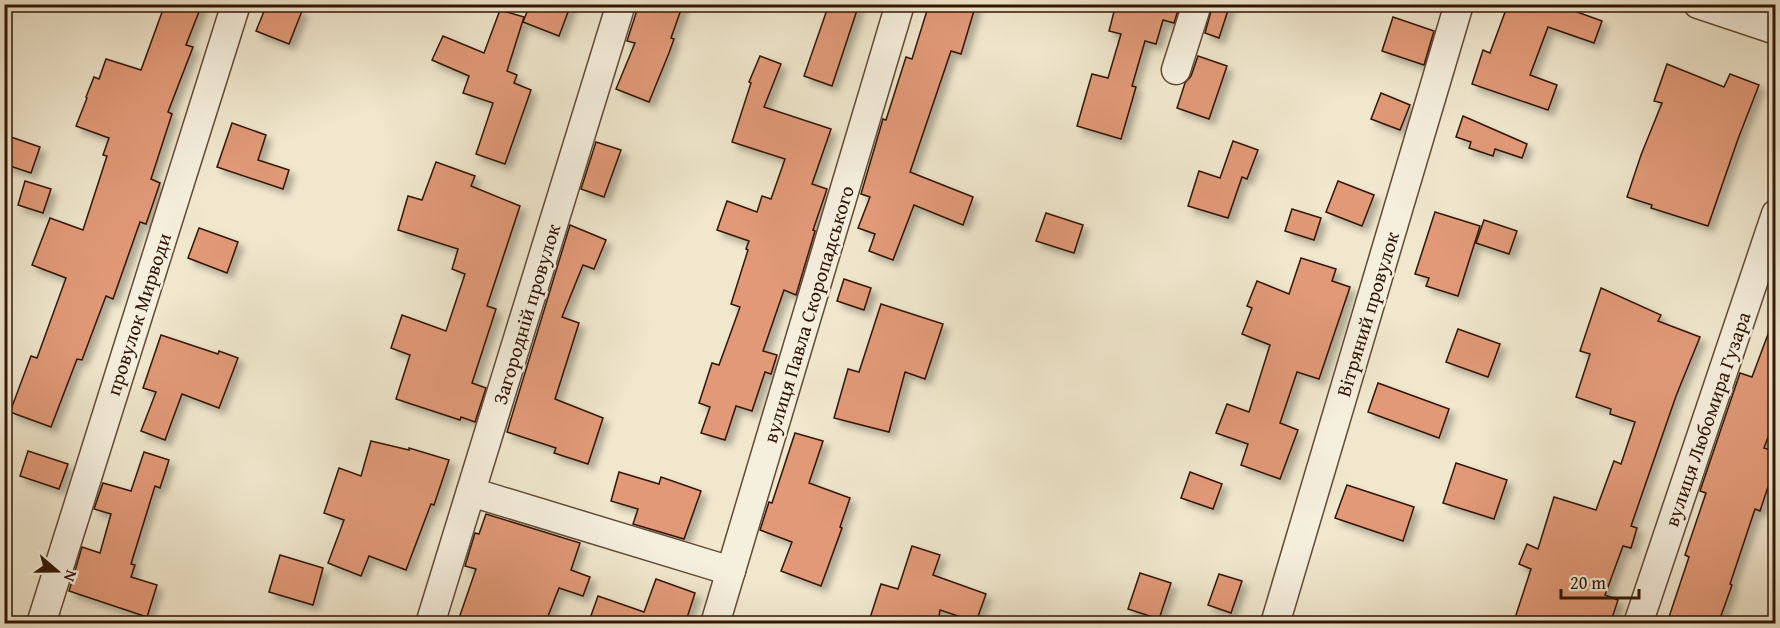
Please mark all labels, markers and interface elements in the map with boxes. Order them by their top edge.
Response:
street label: вулиця Павла Скоропадського [755,182,861,446]
street label: Загородній провулок [485,219,567,408]
street label: Вітряний провулок [1328,227,1406,400]
street label: провулок Мирводи [98,229,178,399]
street label: вулиця Любомира Гузара [1657,307,1758,530]
north arrow [27,541,87,601]
scale bar [1561,562,1639,600]
text: N [58,567,84,586]
text: 20 m [1570,569,1606,596]

